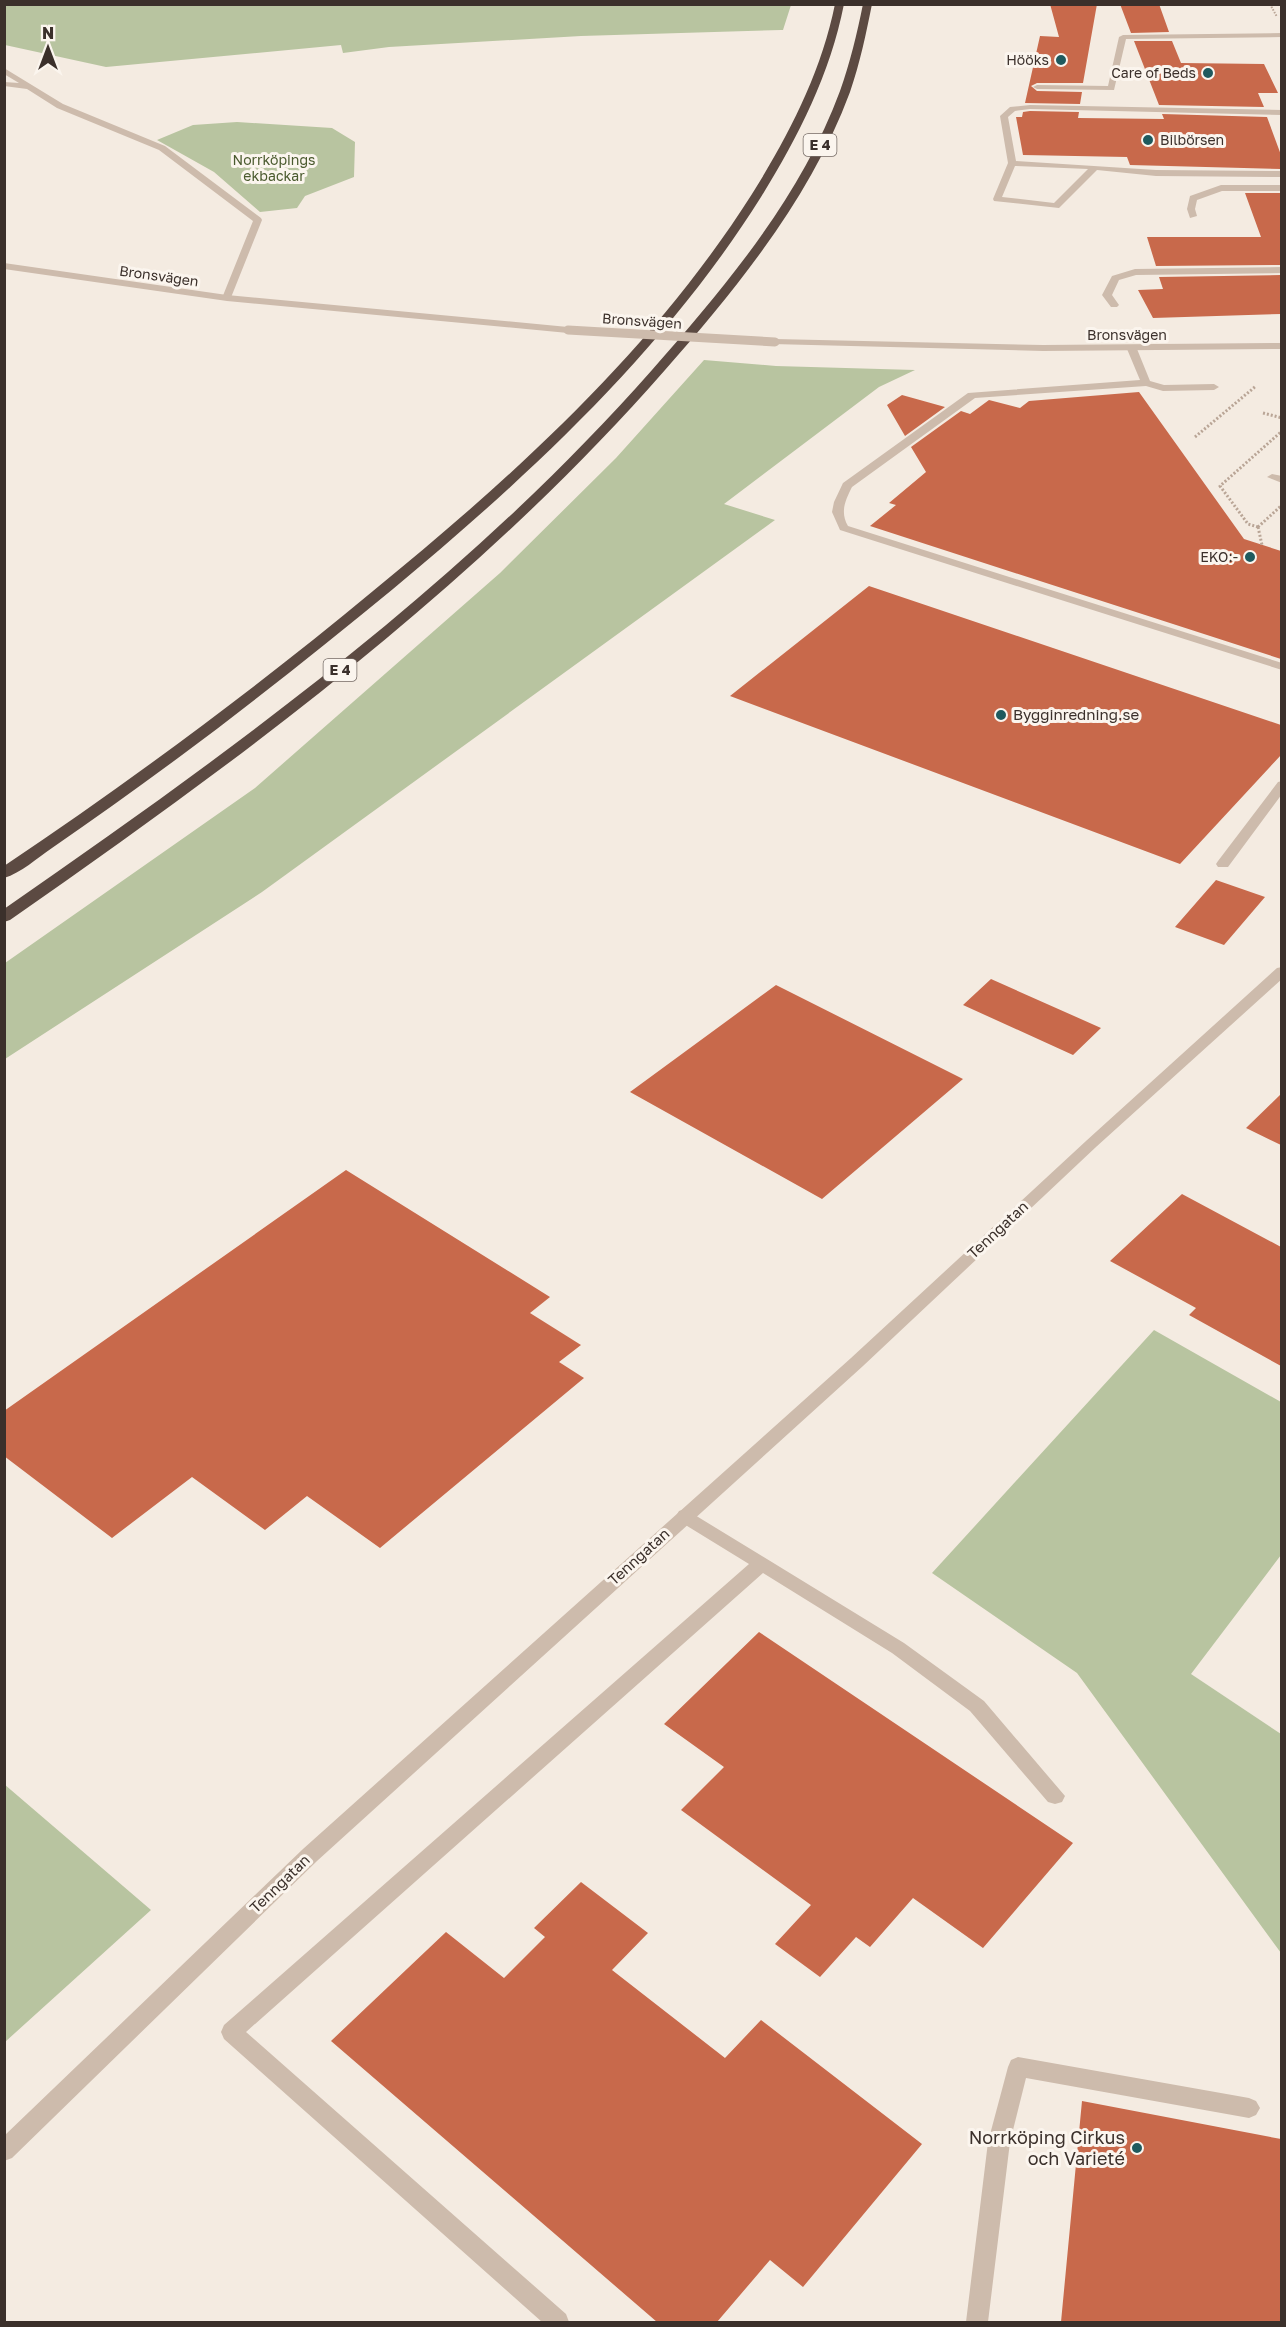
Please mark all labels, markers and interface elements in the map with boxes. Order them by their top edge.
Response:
north arrow [18,18,78,78]
text: N [42,23,54,43]
place label: Hööks [1006,51,1049,68]
marker: Hööks [1054,53,1068,67]
place label: Care of Beds [1111,64,1196,81]
marker: Care of Beds [1201,66,1215,80]
place label: Bilbörsen [1160,131,1224,148]
marker: Bilbörsen [1141,133,1155,147]
road number: E 4 [804,134,836,156]
park label: Norrköpings ekbackar [233,151,316,184]
street label: Bronsvägen [118,262,200,289]
street label: Bronsvägen [602,309,683,332]
street label: Bronsvägen [1087,326,1167,343]
place label: EKO:- [1200,548,1238,565]
marker: EKO:- [1243,550,1257,564]
road number: E 4 [324,659,356,681]
place label: Bygginredning.se [1013,705,1139,723]
marker: Bygginredning.se [994,708,1008,722]
street label: Tenngatan [963,1197,1031,1262]
street label: Tenngatan [604,1524,673,1588]
street label: Tenngatan [246,1850,313,1916]
place label: Norrköping Cirkus och Varieté [969,2126,1125,2169]
marker: Norrköping Cirkus och Varieté [1130,2141,1144,2155]

